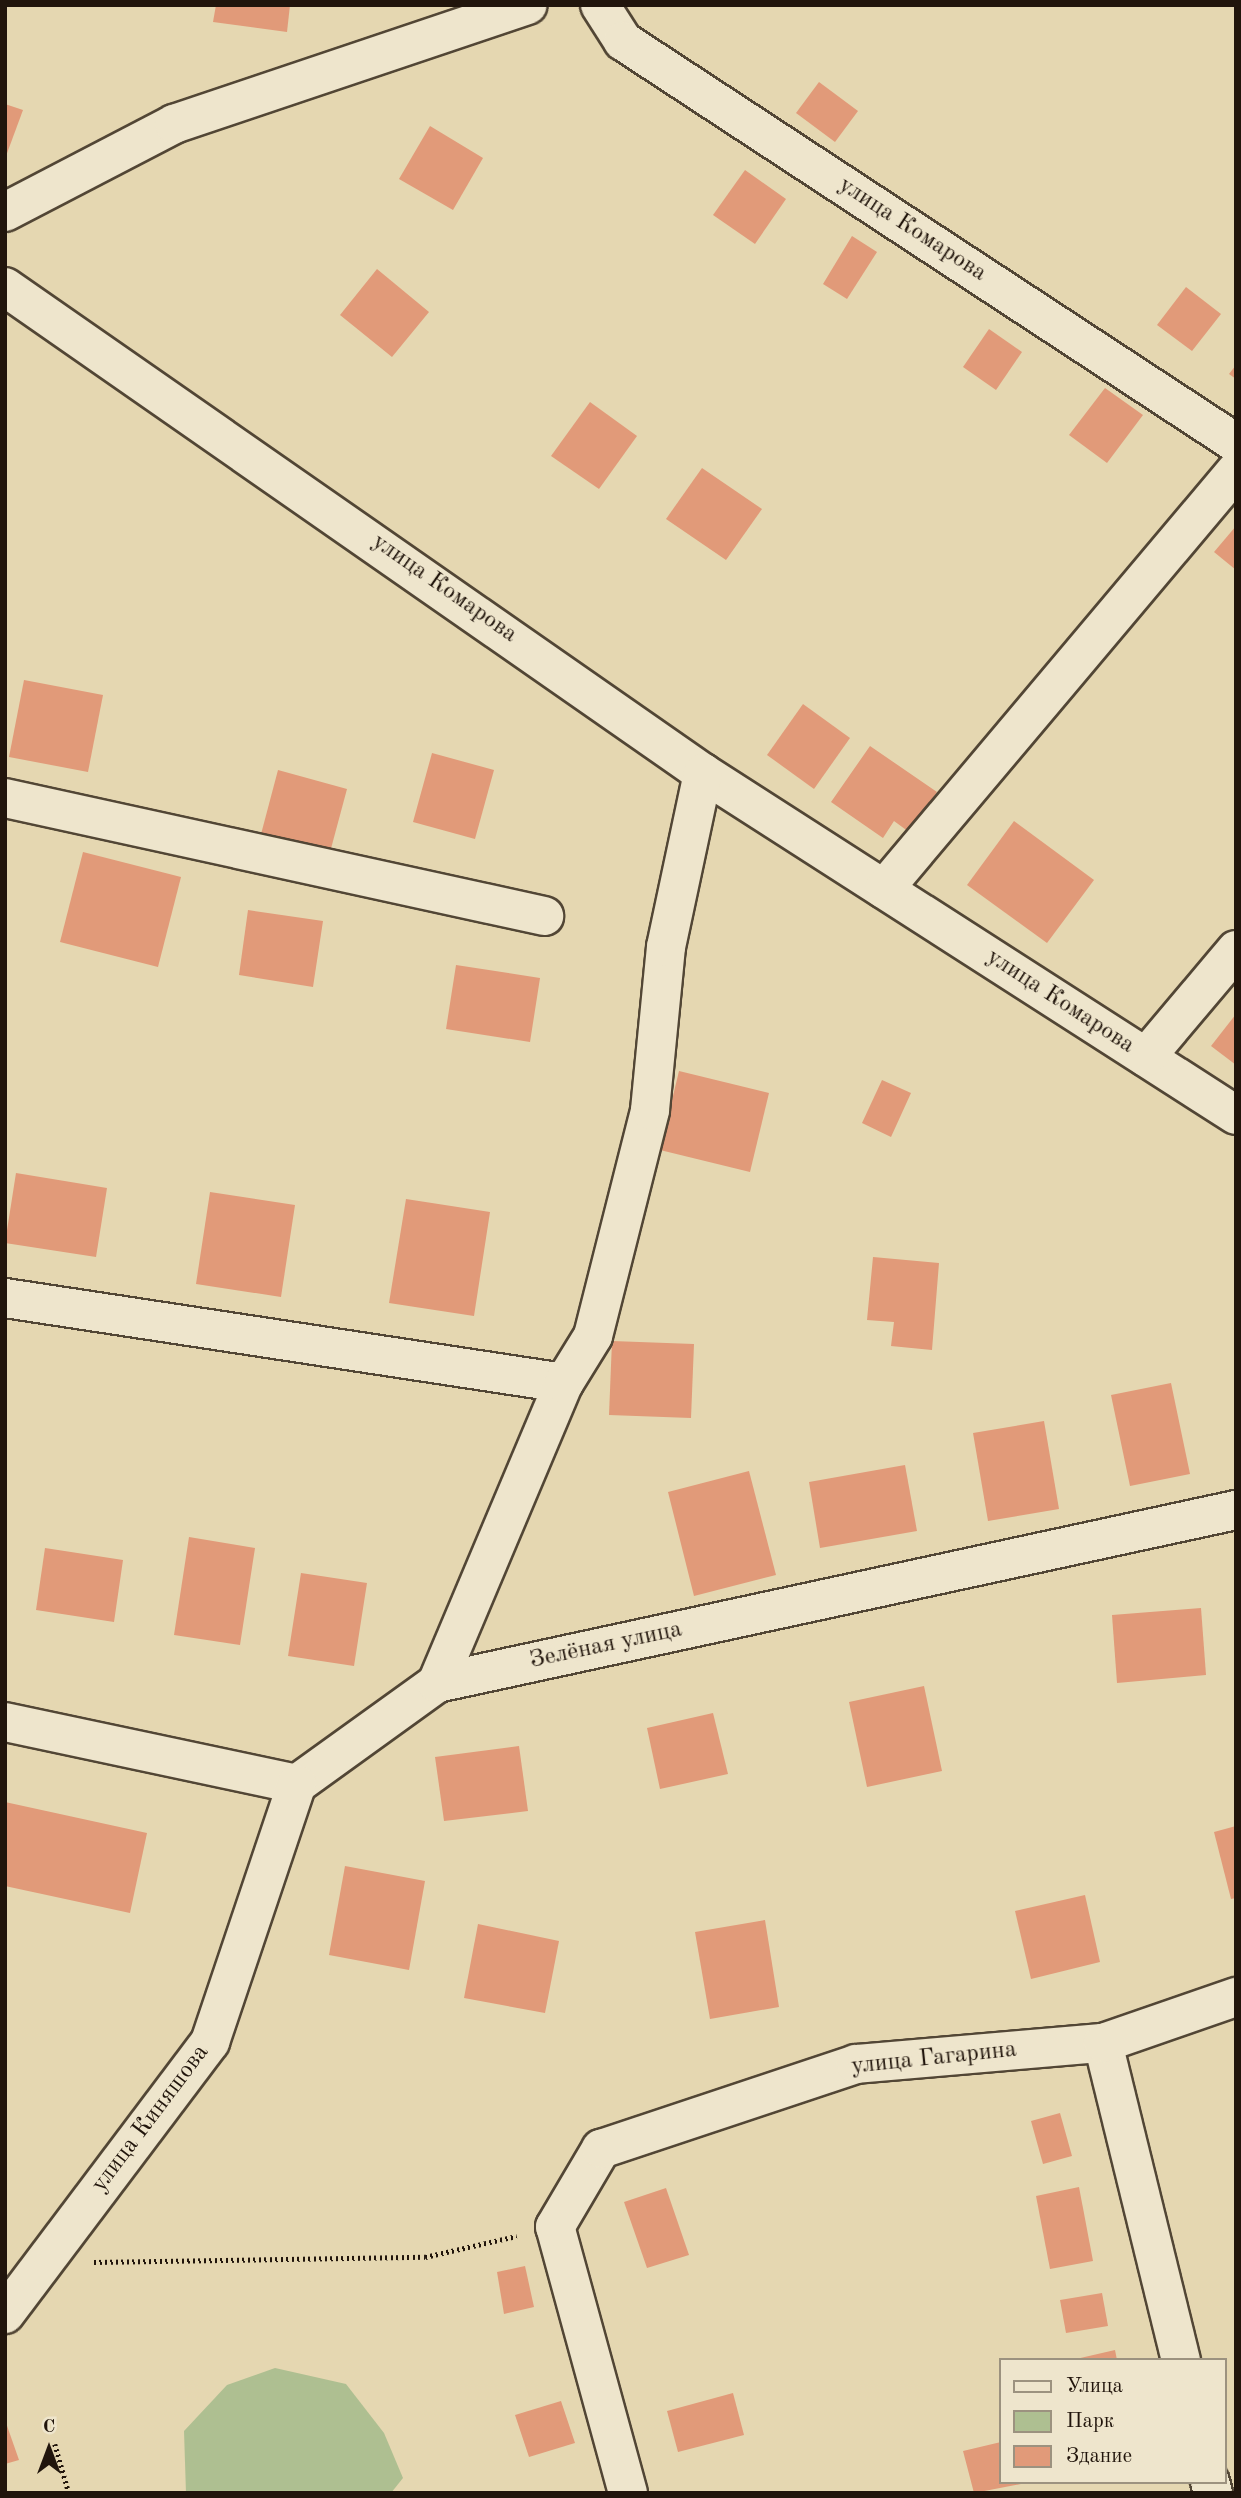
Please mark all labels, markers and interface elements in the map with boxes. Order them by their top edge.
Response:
street label: улица Комарова [833,171,991,289]
street label: улица Комарова [366,528,522,650]
street label: улица Комарова [981,943,1139,1061]
street label: Зелёная улица [527,1616,685,1676]
street label: улица Гагарина [850,2036,1018,2082]
street label: улица Киняшова [86,2039,216,2199]
legend [1000,2358,1227,2484]
text: Улица [1066,2376,1123,2397]
text: Парк [1066,2411,1114,2432]
north arrow [14,2414,84,2484]
text: С [43,2418,55,2437]
text: Здание [1066,2446,1132,2467]

